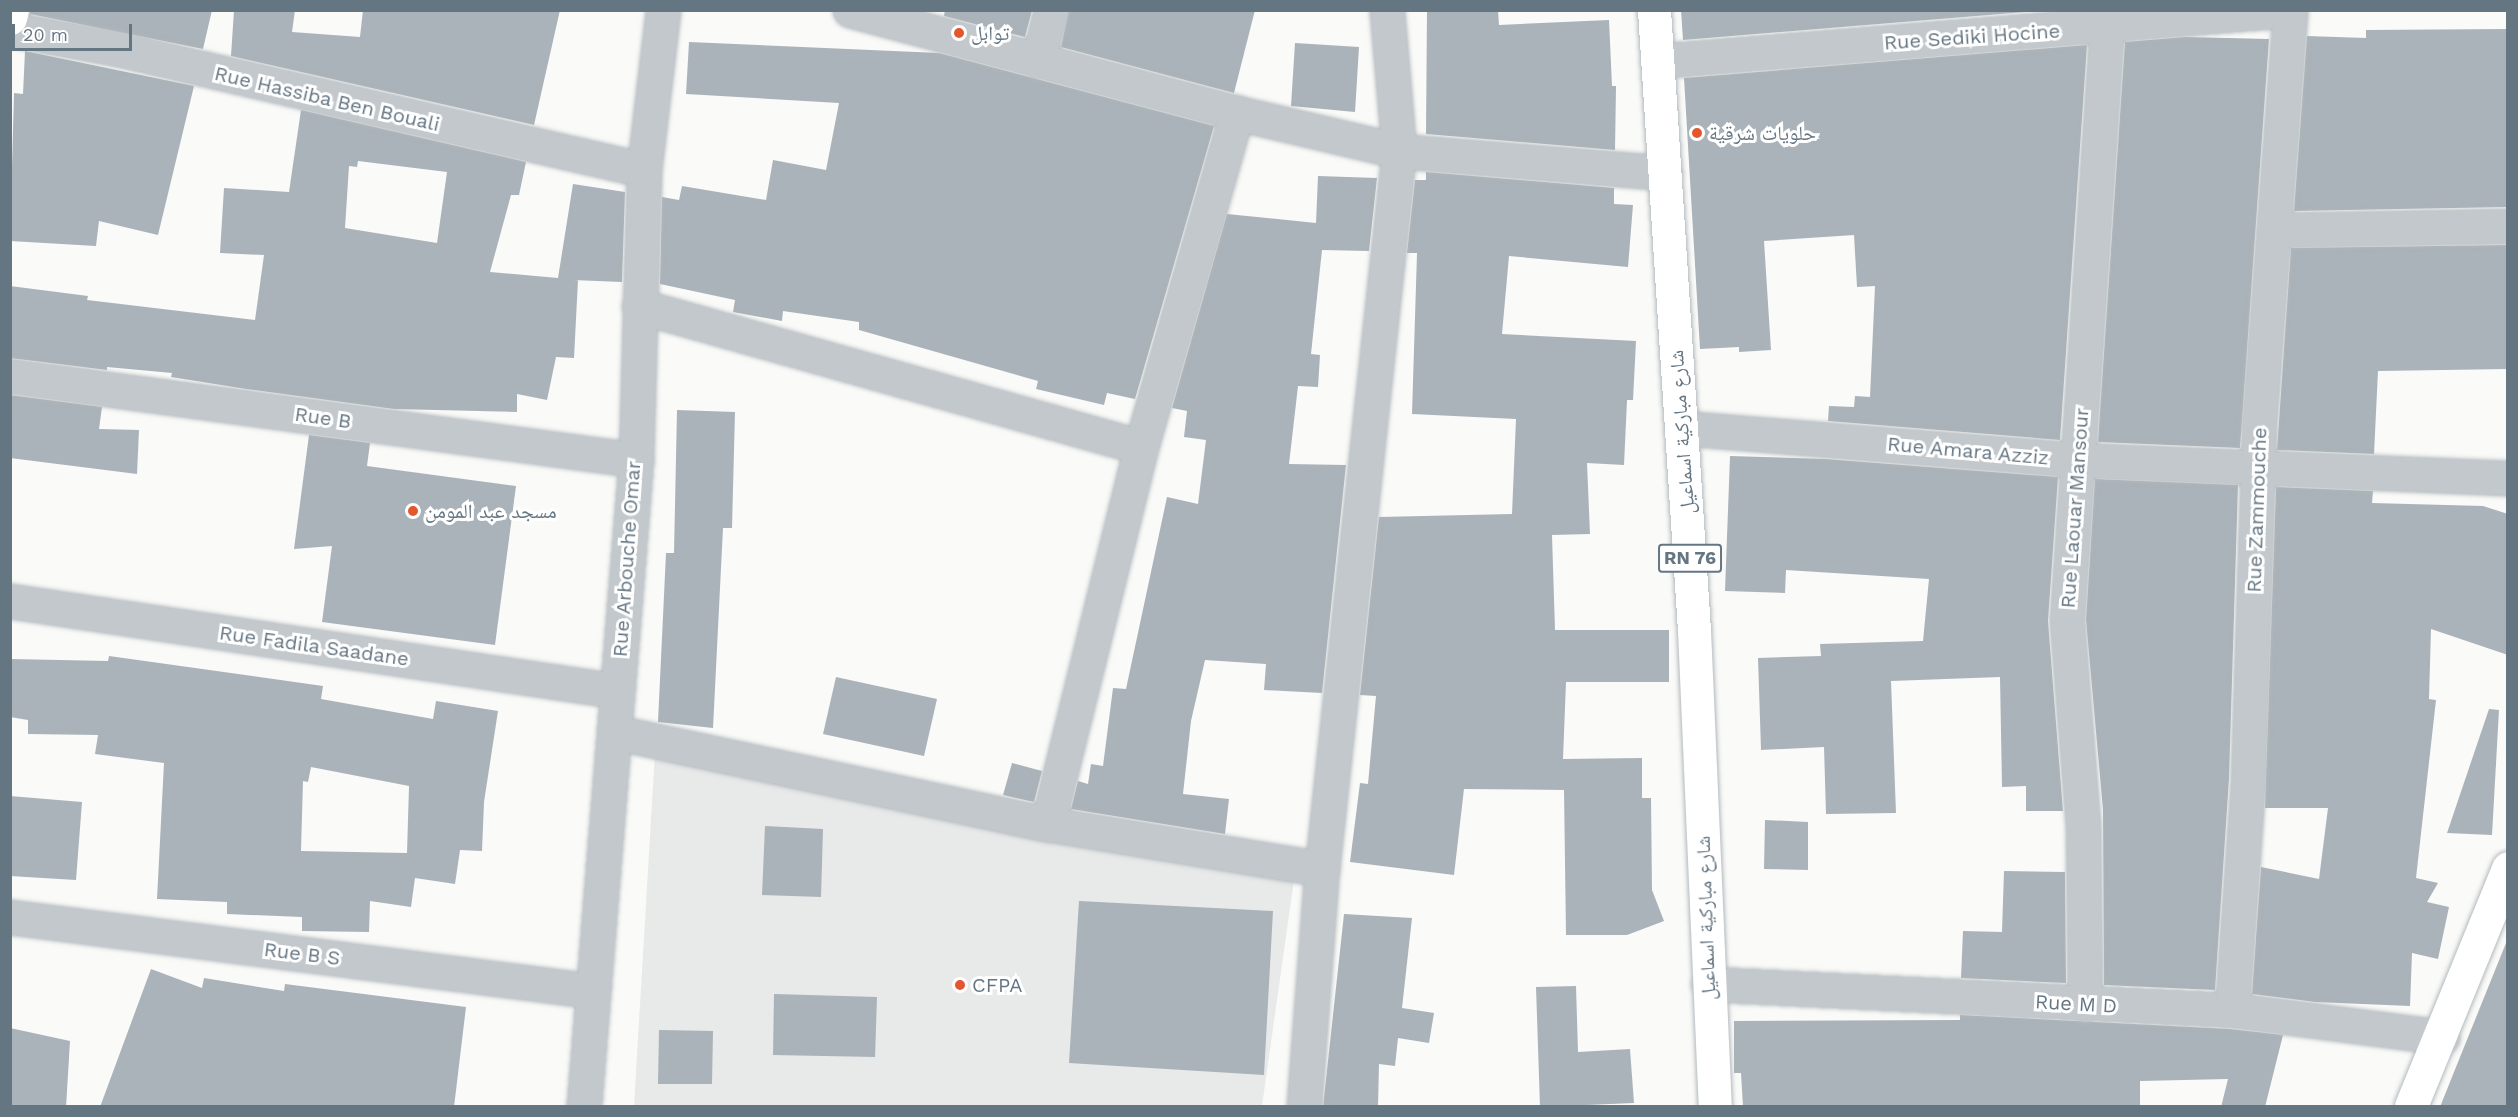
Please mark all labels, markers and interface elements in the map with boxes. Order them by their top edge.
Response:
scale bar [15,12,135,50]
street label: Rue Sediki Hocine [1883,19,2061,55]
place label: توابل [971,21,1009,45]
text: 20 m [23,24,68,45]
marker: توابل [952,26,966,40]
street label: Rue Hassiba Ben Bouali [212,61,442,137]
place label: حلويات شرقية [1709,121,1816,145]
marker: حلويات شرقية [1690,126,1704,140]
street label: شارع مباركية اسماعيل [1664,349,1700,515]
street label: Rue B [293,402,353,434]
street label: Rue Laouar Mansour [2056,407,2094,609]
street label: Rue Zammouche [2242,427,2272,593]
street label: Rue Amara Azziz [1885,432,2051,470]
street label: Rue Arbouche Omar [608,460,646,658]
place label: مسجد عبد المومن [425,499,557,523]
marker: مسجد عبد المومن [406,504,420,518]
road number: RN 76 [1657,543,1723,573]
street label: Rue Fadila Saadane [218,621,410,671]
street label: شارع مباركية اسماعيل [1691,835,1721,1001]
street label: Rue B S [263,937,341,971]
place label: CFPA [972,973,1022,997]
marker: CFPA [953,978,967,992]
street label: Rue M D [2034,990,2118,1018]

